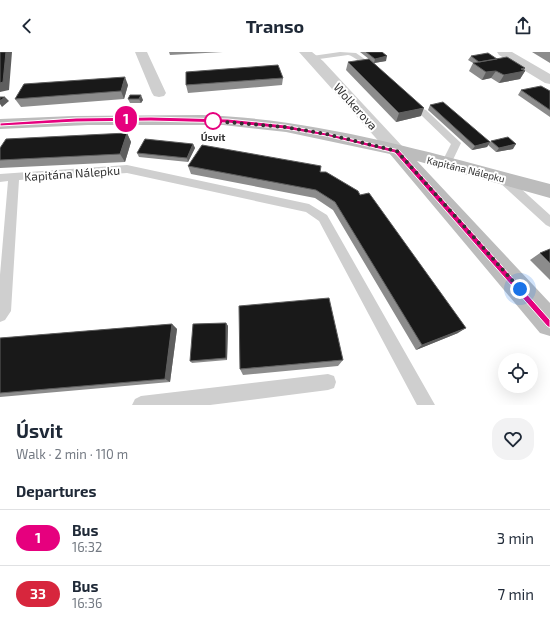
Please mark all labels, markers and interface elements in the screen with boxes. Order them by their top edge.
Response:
icon: back [16,15,38,37]
text: Transo [246,15,304,37]
icon: share [512,15,534,37]
street label: Wolkerova [331,80,381,132]
line badge: 1 [113,106,139,132]
text: 1 [123,110,129,127]
marker: Úsvit [204,112,222,130]
place label: Úsvit [201,131,225,143]
street label: Kapitána Nálepku [426,154,506,184]
street label: Kapitána Nálepku [24,163,120,183]
your location [510,279,530,299]
map controls [498,353,538,393]
button: locate [498,353,538,393]
button: heart [492,418,534,460]
text: Úsvit [16,419,63,442]
text: Walk · 2 min · 110 m [16,446,128,462]
text: Departures [16,482,96,500]
text: Bus [72,521,98,539]
text: 1 [35,529,41,546]
text: 3 min [497,529,534,547]
text: 16:32 [72,539,102,555]
text: Bus [72,577,98,595]
text: 33 [30,585,46,602]
text: 7 min [497,585,534,603]
text: 16:36 [72,595,102,611]

